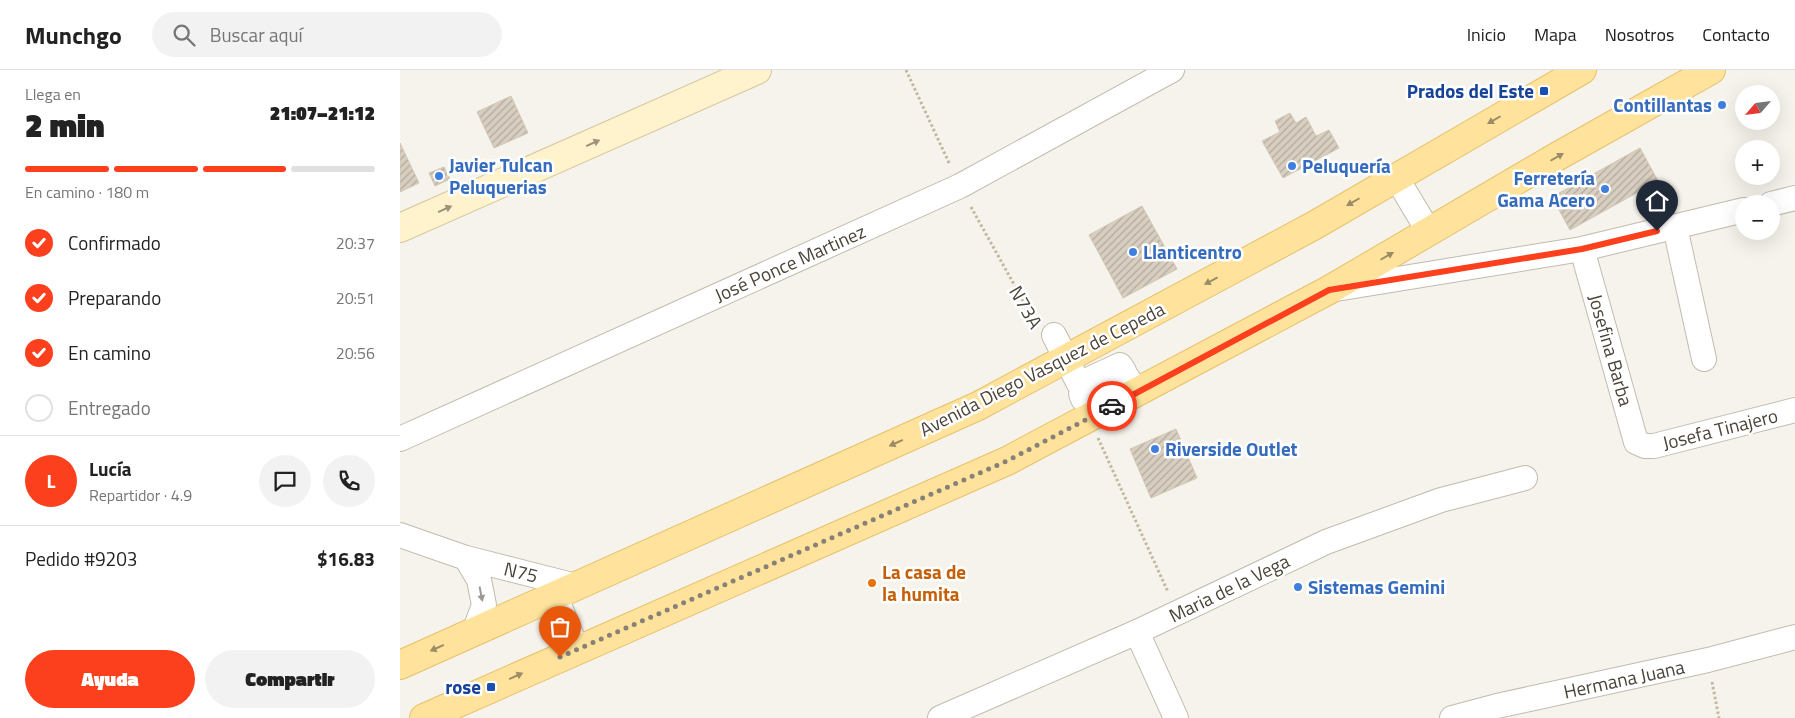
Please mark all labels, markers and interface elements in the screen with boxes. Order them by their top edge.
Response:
search box [152,12,502,57]
text: Munchgo [25,17,122,53]
text: Buscar aquí [210,20,303,49]
icon: search [170,21,198,49]
text: Inicio [1467,21,1506,48]
text: Mapa [1534,21,1577,48]
text: Nosotros [1605,21,1674,48]
text: Contacto [1702,21,1770,48]
place label: Prados del Este [1407,76,1534,105]
text: Llega en [25,82,81,106]
marker: Prados del Este [1538,85,1550,97]
north arrow [1735,85,1780,130]
map controls [1735,85,1780,240]
place label: Contillantas [1613,90,1712,119]
text: 21:07–21:12 [270,98,375,127]
marker: Contillantas [1716,99,1728,111]
text: 2 min [25,101,105,149]
one-way arrow [1487,116,1500,125]
one-way arrow [586,138,600,146]
button: + [1735,140,1780,185]
place label: Javier Tulcan Peluquerias [449,150,553,201]
place label: Peluquería [1302,151,1391,180]
one-way arrow [1551,152,1564,161]
marker: Peluquería [1286,160,1298,172]
place label: Ferretería Gama Acero [1497,163,1595,214]
marker: Javier Tulcan Peluquerias [433,170,445,182]
text: En camino · 180 m [25,180,149,204]
pin [1636,180,1678,231]
marker: Ferretería Gama Acero [1599,183,1611,195]
icon: home [1643,187,1671,215]
button: − [1735,195,1780,240]
one-way arrow [1347,198,1360,207]
one-way arrow [438,204,452,212]
street label: José Ponce Martinez [710,216,870,309]
text: Confirmado [68,228,161,257]
icon: check [25,229,53,257]
text: 20:37 [336,231,375,255]
place label: Llanticentro [1143,237,1242,266]
marker: Llanticentro [1127,246,1139,258]
one-way arrow [1380,252,1393,261]
one-way arrow [1204,277,1218,285]
street label: N73A [1003,280,1050,334]
text: Preparando [68,283,161,312]
icon: check [25,284,53,312]
text: 20:51 [336,286,375,310]
street label: Josefina Barba [1582,290,1641,410]
street label: Avenida Diego Vasquez de Cepeda [914,294,1170,443]
text: En camino [68,338,151,367]
icon: check [25,339,53,367]
text: 20:56 [336,341,375,365]
courier [1087,381,1137,431]
icon: car [1098,392,1126,420]
text: Entregado [68,393,151,422]
street label: Josefa Tinajero [1659,400,1781,457]
place label: Riverside Outlet [1165,434,1298,463]
one-way arrow [889,439,903,447]
marker: Riverside Outlet [1149,443,1161,455]
text: Lucía [89,454,132,483]
button: chat [259,455,311,507]
button: phone [323,455,375,507]
text: L [47,466,55,495]
text: Repartidor · 4.9 [89,483,192,507]
text: Pedido #9203 [25,544,137,573]
text: $16.83 [317,544,375,573]
street label: Maria de la Vega [1163,546,1295,629]
street label: N75 [501,553,541,590]
place label: La casa de la humita [882,557,966,608]
place label: Sistemas Gemini [1308,572,1445,601]
marker: La casa de la humita [866,577,878,589]
marker: Sistemas Gemini [1292,581,1304,593]
one-way arrow [478,586,486,602]
pin [539,606,581,657]
icon: bag [546,613,574,641]
one-way arrow [430,645,444,653]
button: Ayuda [25,650,195,708]
button: Compartir [205,650,375,708]
street label: Hermana Juana [1561,651,1688,705]
place label: rose [445,672,481,701]
one-way arrow [509,672,523,680]
marker: rose [485,681,497,693]

